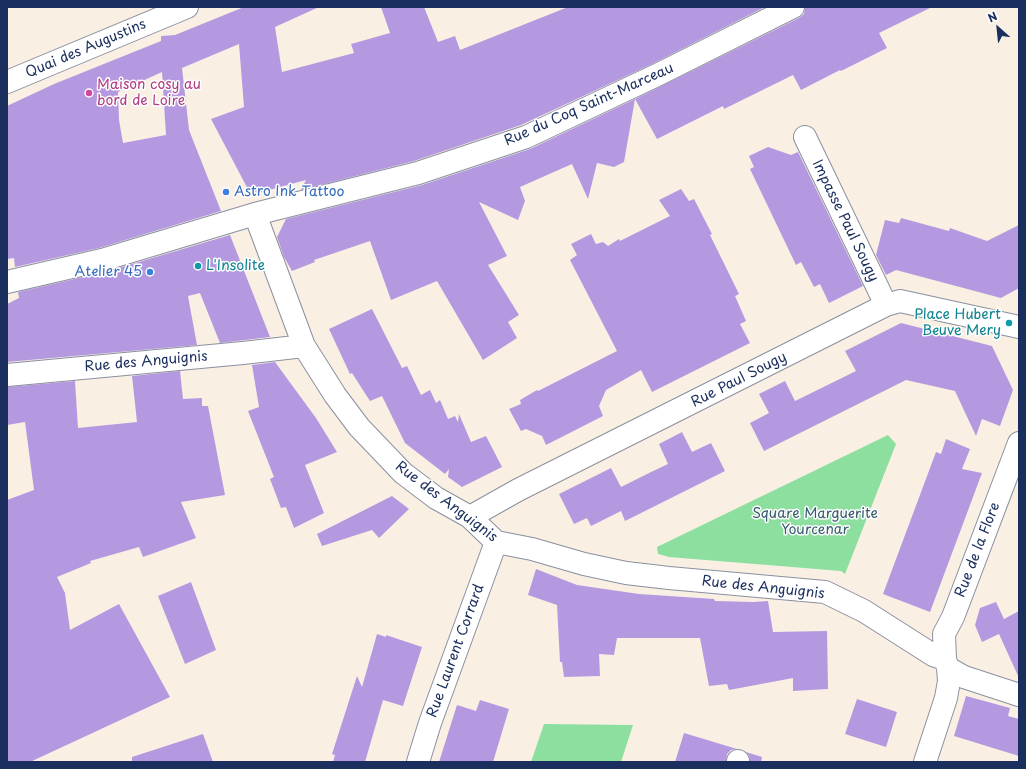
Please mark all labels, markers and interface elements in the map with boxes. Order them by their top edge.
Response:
text: N [985,7,1000,26]
north arrow [978,8,1018,48]
street label: Quai des Augustins [23,16,149,82]
street label: Rue du Coq Saint-Marceau [502,60,676,150]
place label: Maison cosy au bord de Loire [97,77,201,110]
marker: Maison cosy au bord de Loire [84,88,94,98]
street label: Impasse Paul Sougy [808,157,882,285]
place label: Astro Ink Tattoo [234,184,344,200]
marker: Astro Ink Tattoo [221,187,231,197]
place label: L'Insolite [206,258,265,274]
marker: L'Insolite [193,261,203,271]
place label: Atelier 45 [74,264,142,280]
marker: Atelier 45 [145,267,155,277]
place label: Place Hubert Beuve Mery [914,307,1001,340]
marker: Place Hubert Beuve Mery [1004,318,1014,328]
street label: Rue des Anguignis [84,348,208,376]
street label: Rue Paul Sougy [688,349,790,411]
street label: Rue des Anguignis [392,458,500,546]
street label: Rue de la Flore [952,500,1004,600]
park label: Square Marguerite Yourcenar [752,506,878,538]
street label: Rue des Anguignis [701,573,825,603]
street label: Rue Laurent Corrard [424,582,488,720]

